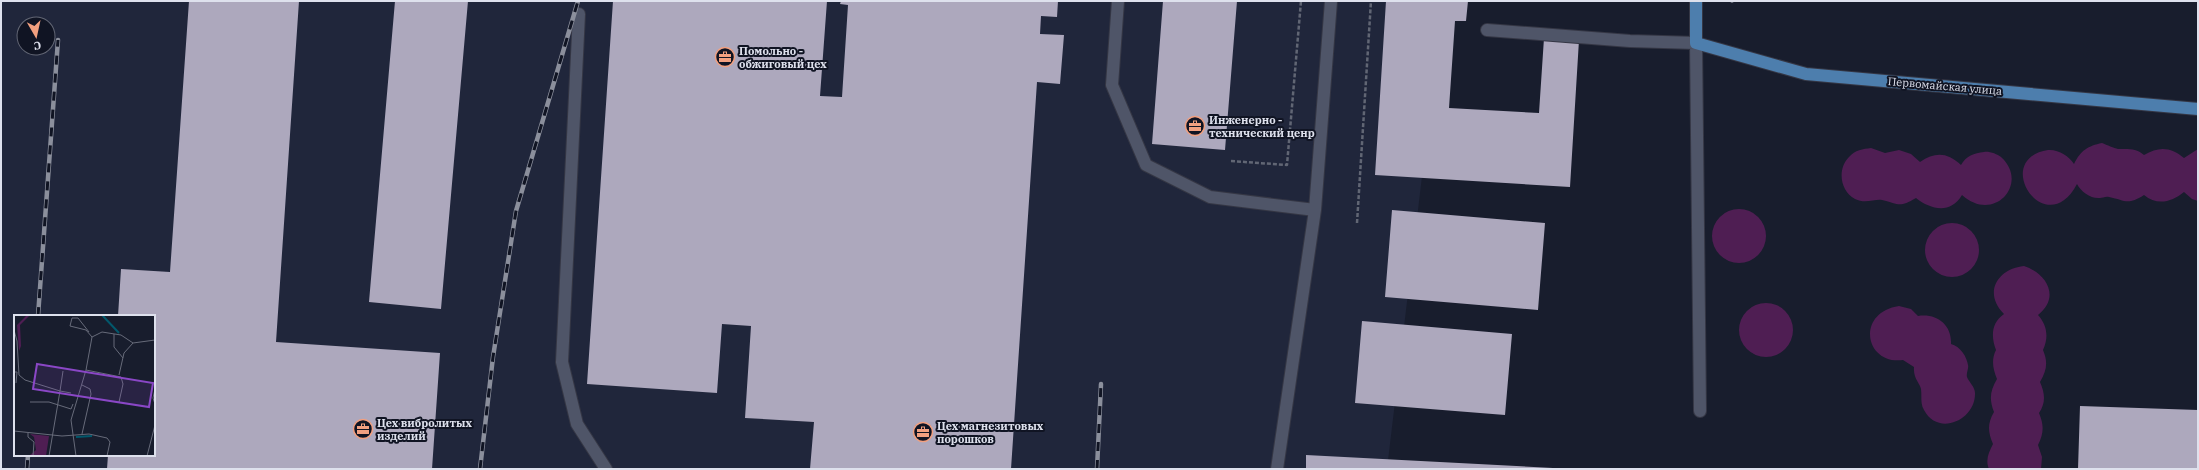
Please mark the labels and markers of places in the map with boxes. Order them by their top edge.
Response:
place label: Помольно - обжиговый цех [739,44,827,71]
office icon: Помольно - обжиговый цех [714,46,736,68]
place label: Инженерно - технический ценр [1209,113,1315,140]
office icon: Инженерно - технический ценр [1184,115,1206,137]
place label: Цех вибролитых изделий [377,416,472,443]
office icon: Цех вибролитых изделий [352,418,374,440]
place label: Цех магнезитовых порошков [937,419,1044,446]
office icon: Цех магнезитовых порошков [912,421,934,443]

